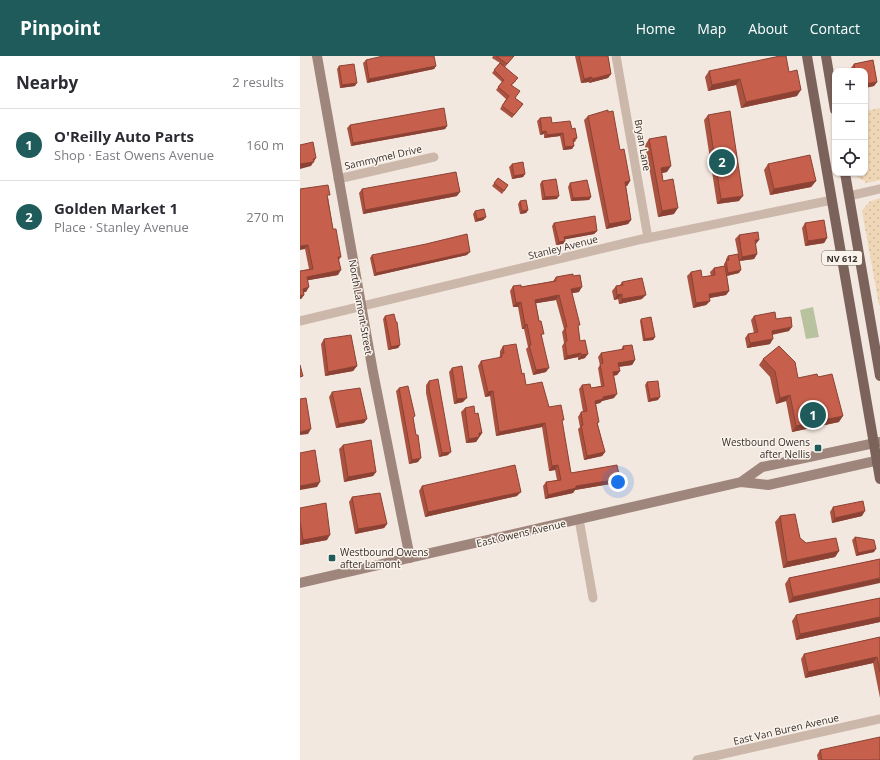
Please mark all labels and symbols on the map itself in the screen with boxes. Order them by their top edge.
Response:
street label: Bryan Lane [632,118,655,172]
street label: Sammymel Drive [343,141,423,173]
pin: 2 [709,147,735,177]
street label: Stanley Avenue [527,231,600,262]
road number: NV 612 [822,251,862,265]
street label: North Lamont Street [346,258,376,356]
pin: 1 [800,400,826,430]
place label: Westbound Owens after Nellis [722,435,810,461]
marker: Westbound Owens after Nellis [813,443,823,453]
your location [608,472,628,492]
street label: East Owens Avenue [475,516,568,550]
place label: Westbound Owens after Lamont [340,545,429,571]
marker: Westbound Owens after Lamont [327,553,337,563]
street label: East Van Buren Avenue [732,710,841,748]

